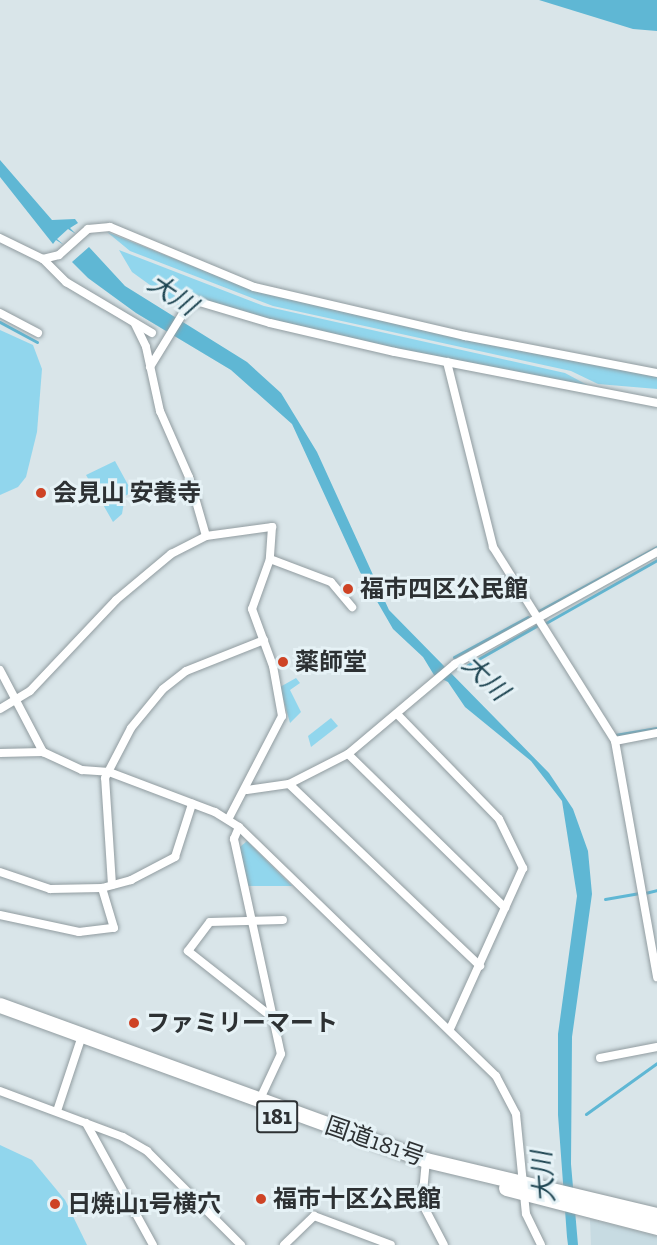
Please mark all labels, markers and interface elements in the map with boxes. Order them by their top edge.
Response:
water label: 大川 [142,268,202,322]
place label: 会見山 安養寺 [53,479,201,507]
marker: 会見山 安養寺 [34,486,48,500]
place label: 福市四区公民館 [360,575,528,603]
marker: 福市四区公民館 [341,582,355,596]
place label: 薬師堂 [295,648,367,676]
water label: 大川 [455,649,515,707]
marker: 薬師堂 [276,655,290,669]
place label: ファミリーマート [146,1009,338,1037]
marker: ファミリーマート [127,1016,141,1030]
road number: 181 [256,1098,298,1136]
street label: 国道181号 [321,1111,429,1171]
water label: 大川 [527,1150,561,1204]
place label: 福市十区公民館 [273,1185,441,1213]
place label: 日焼山1号横穴 [67,1190,221,1218]
marker: 福市十区公民館 [254,1192,268,1206]
marker: 日焼山1号横穴 [48,1197,62,1211]

